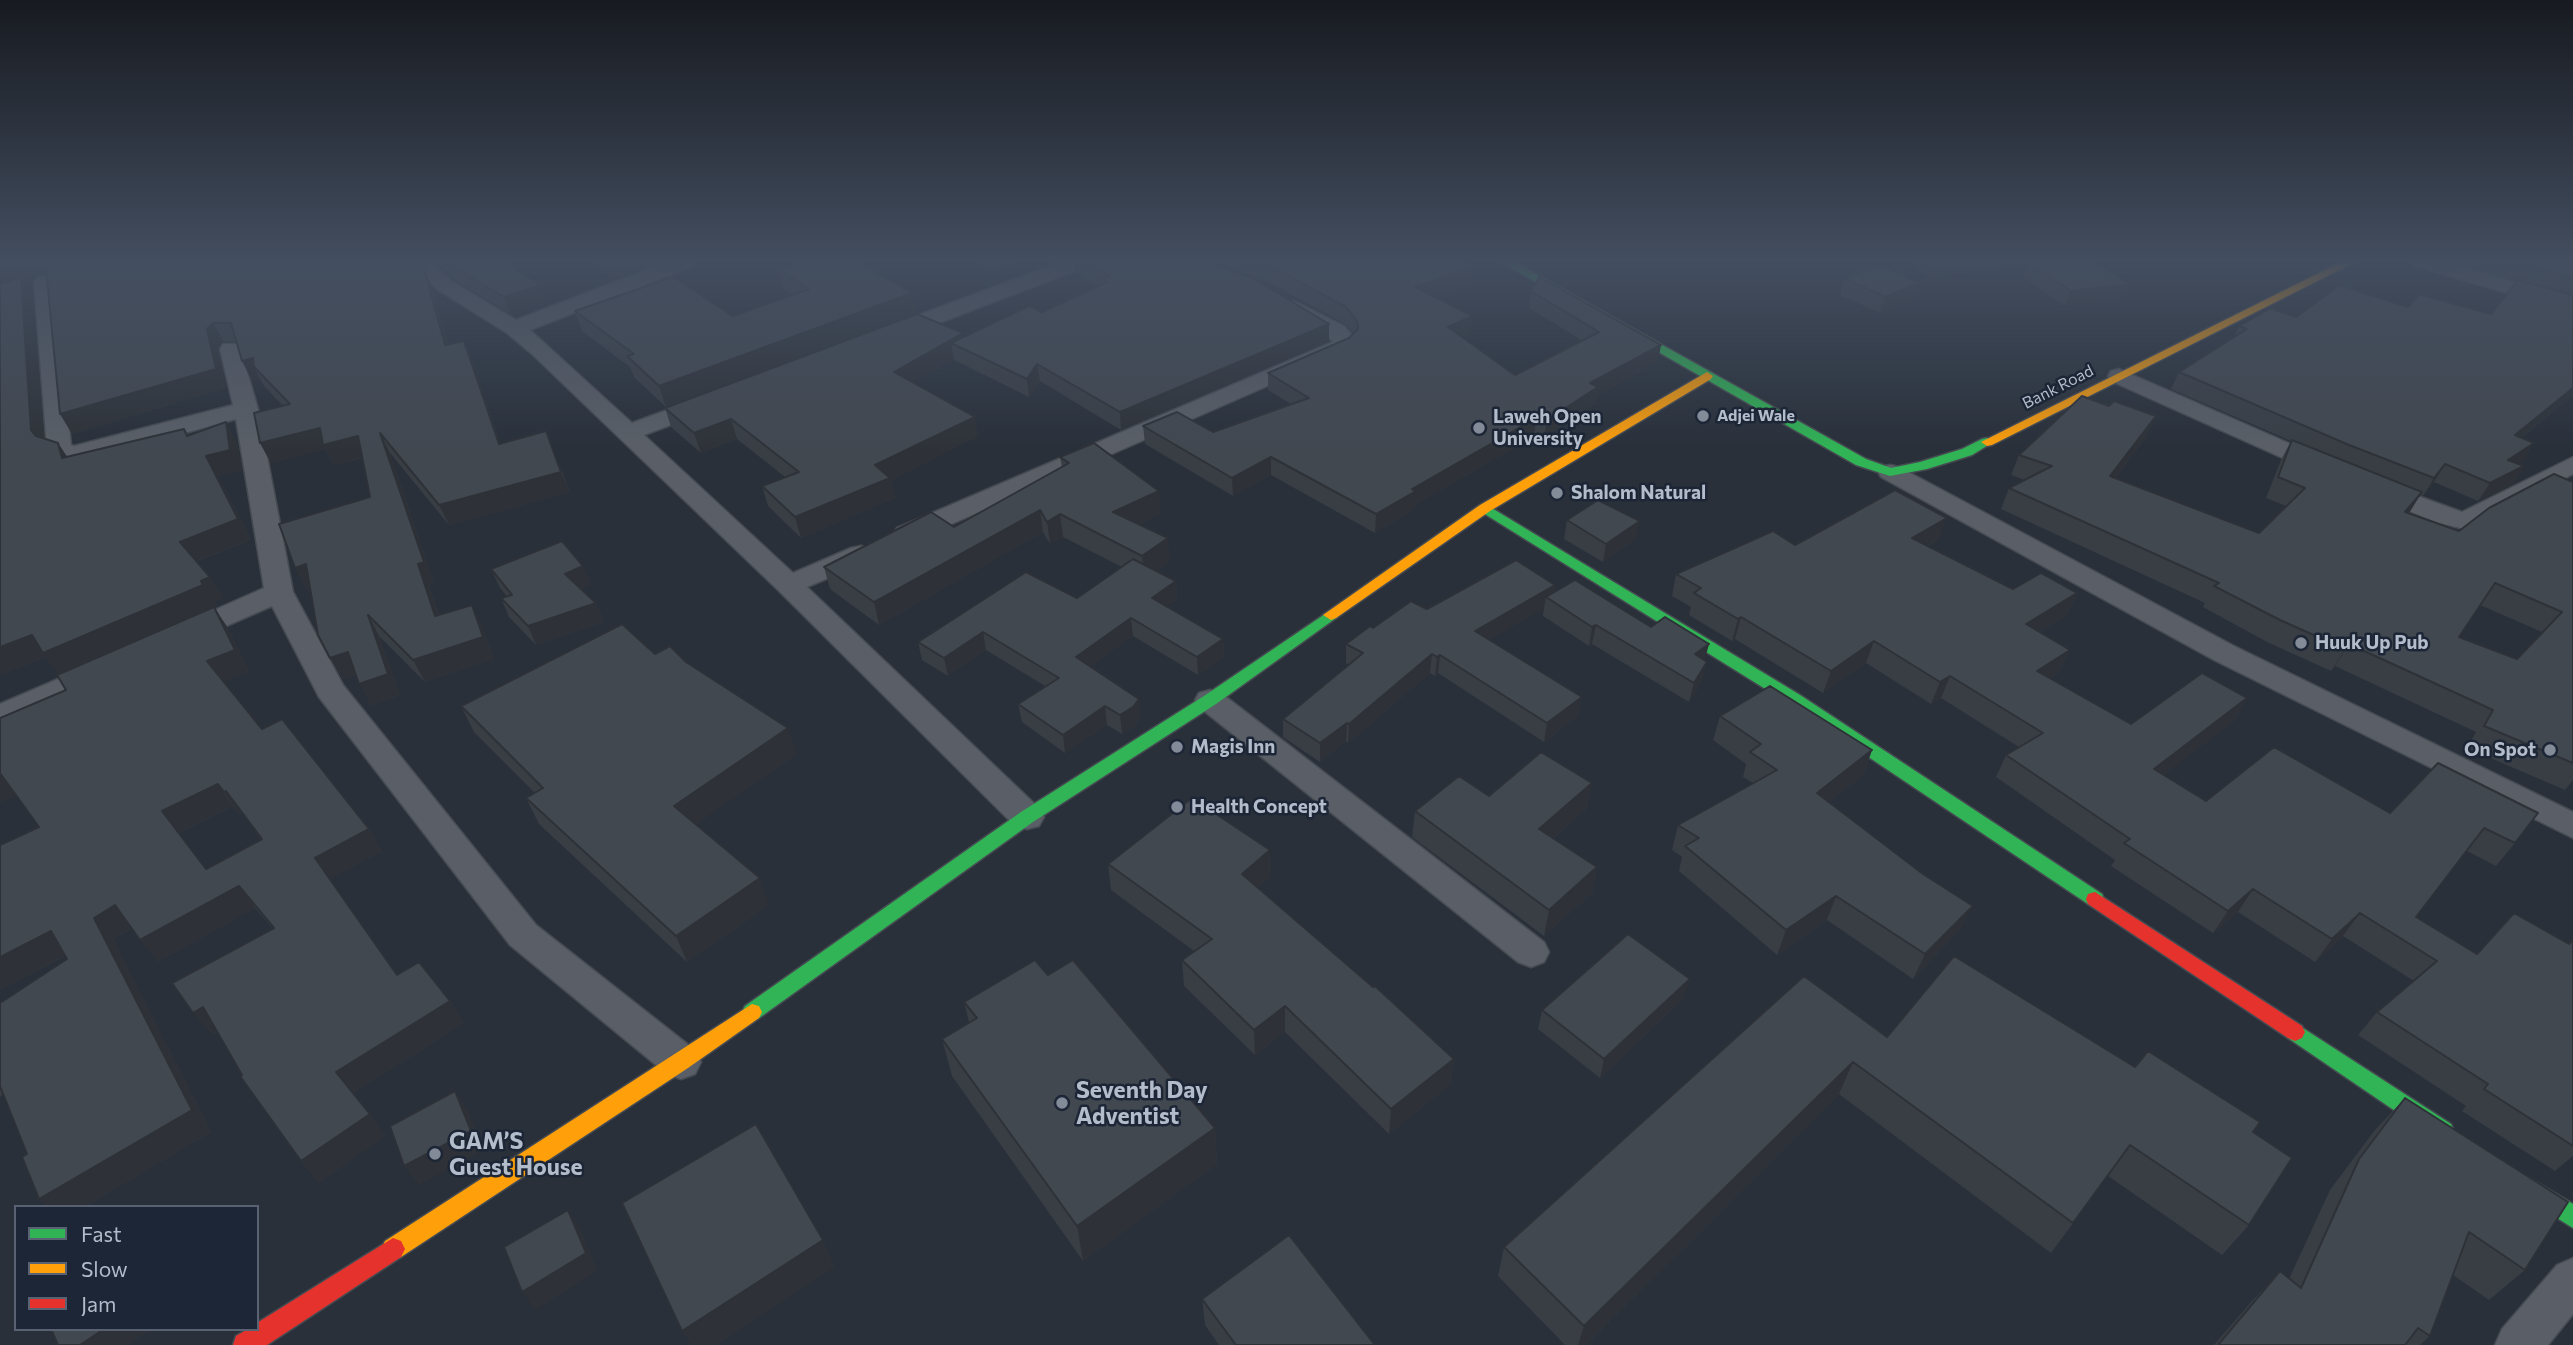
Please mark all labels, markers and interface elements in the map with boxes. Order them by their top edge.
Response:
street label: Bank Road [2019,361,2097,413]
place label: Laweh Open University [1493,406,1602,450]
place label: Adjei Wale [1717,406,1795,426]
marker: Adjei Wale [1695,408,1711,424]
marker: Laweh Open University [1471,420,1487,436]
place label: Shalom Natural [1571,482,1706,504]
marker: Shalom Natural [1549,485,1565,501]
place label: Huuk Up Pub [2315,632,2429,654]
marker: Huuk Up Pub [2293,635,2309,651]
place label: Magis Inn [1191,736,1275,758]
marker: Magis Inn [1169,739,1185,755]
place label: On Spot [2464,739,2536,761]
marker: On Spot [2542,742,2558,758]
place label: Health Concept [1191,796,1327,818]
marker: Health Concept [1169,799,1185,815]
place label: Seventh Day Adventist [1076,1076,1208,1130]
marker: Seventh Day Adventist [1054,1095,1070,1111]
place label: GAM’S Guest House [449,1127,583,1181]
marker: GAM’S Guest House [427,1146,443,1162]
legend [14,1205,259,1331]
text: Fast [81,1221,122,1246]
text: Slow [81,1256,128,1281]
text: Jam [81,1291,116,1316]

